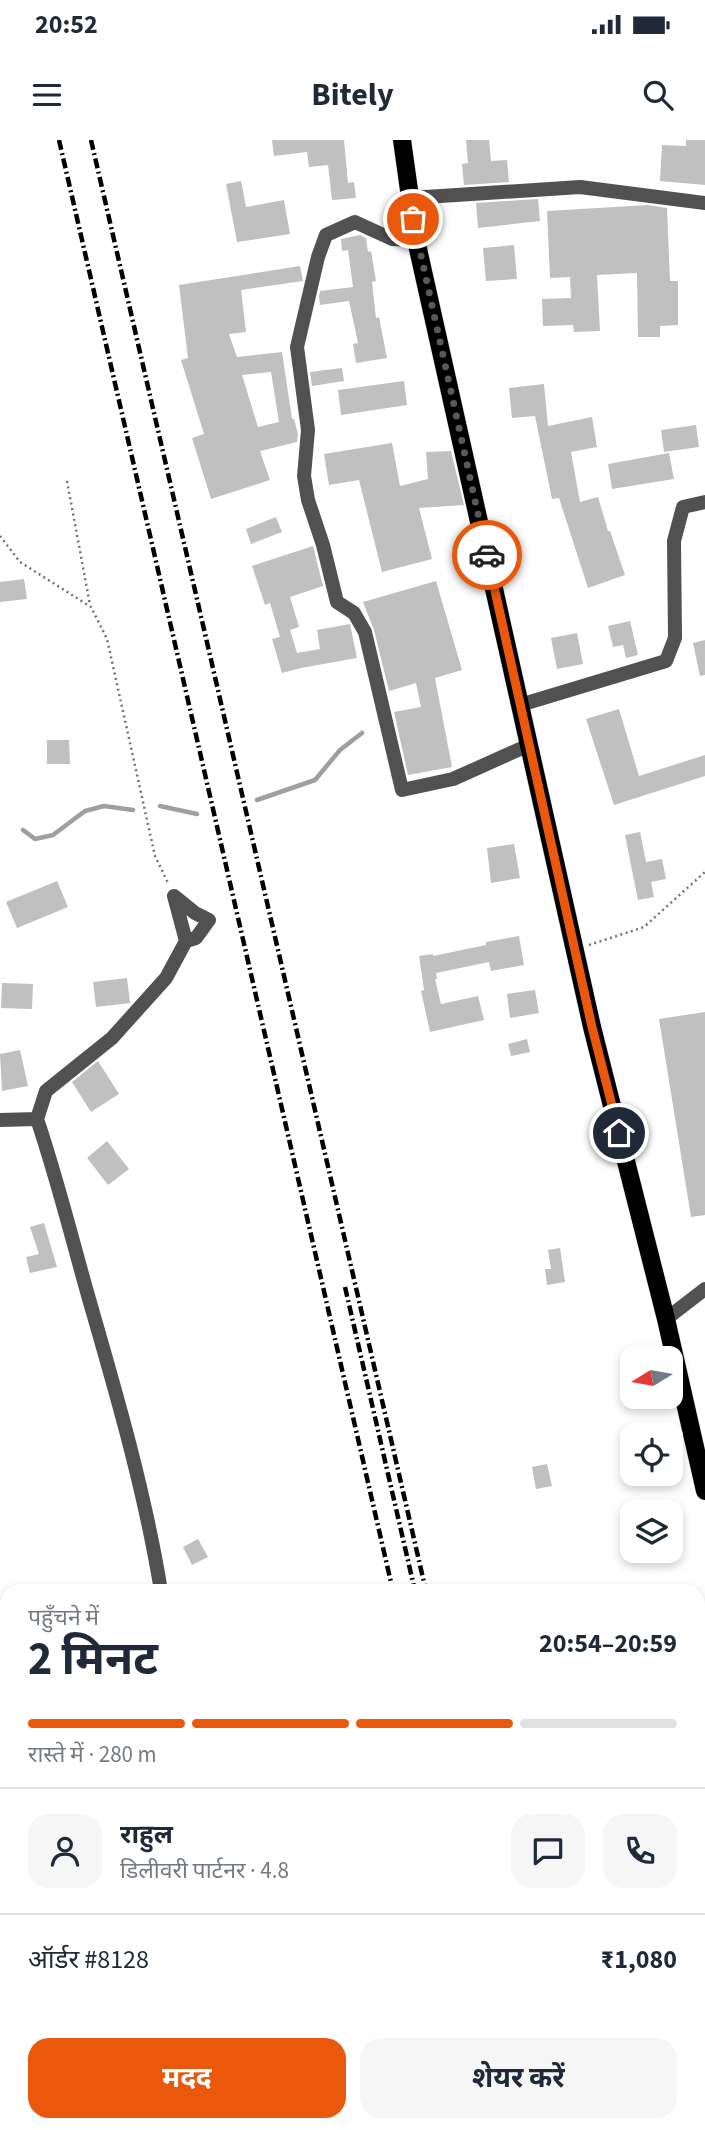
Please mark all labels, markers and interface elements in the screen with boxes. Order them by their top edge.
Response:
text: 20:52 [35,6,98,43]
text: Bitely [311,72,394,118]
icon: menu [28,76,66,114]
icon: search [639,76,677,114]
pin [383,189,443,249]
icon: bag [394,200,432,238]
courier [452,520,522,590]
icon: car [468,536,506,574]
pin [589,1103,649,1163]
icon: home [600,1114,638,1152]
north arrow [620,1346,682,1409]
map controls [620,1346,683,1563]
button: locate [620,1423,683,1486]
button: layers [620,1500,683,1563]
text: पहुँचने में [28,1601,99,1634]
text: 20:54–20:59 [539,1625,677,1662]
text: 2 मिनट [28,1627,158,1692]
text: रास्ते में · 280 m [28,1738,157,1771]
button: person [28,1814,102,1888]
button: chat [511,1814,585,1888]
button: phone [603,1814,677,1888]
text: राहुल [120,1816,173,1853]
text: डिलीवरी पार्टनर · 4.8 [120,1854,289,1887]
text: ऑर्डर #8128 [28,1941,149,1978]
text: ₹1,080 [601,1941,677,1978]
button: मदद [28,2038,346,2118]
button: शेयर करें [360,2038,677,2118]

